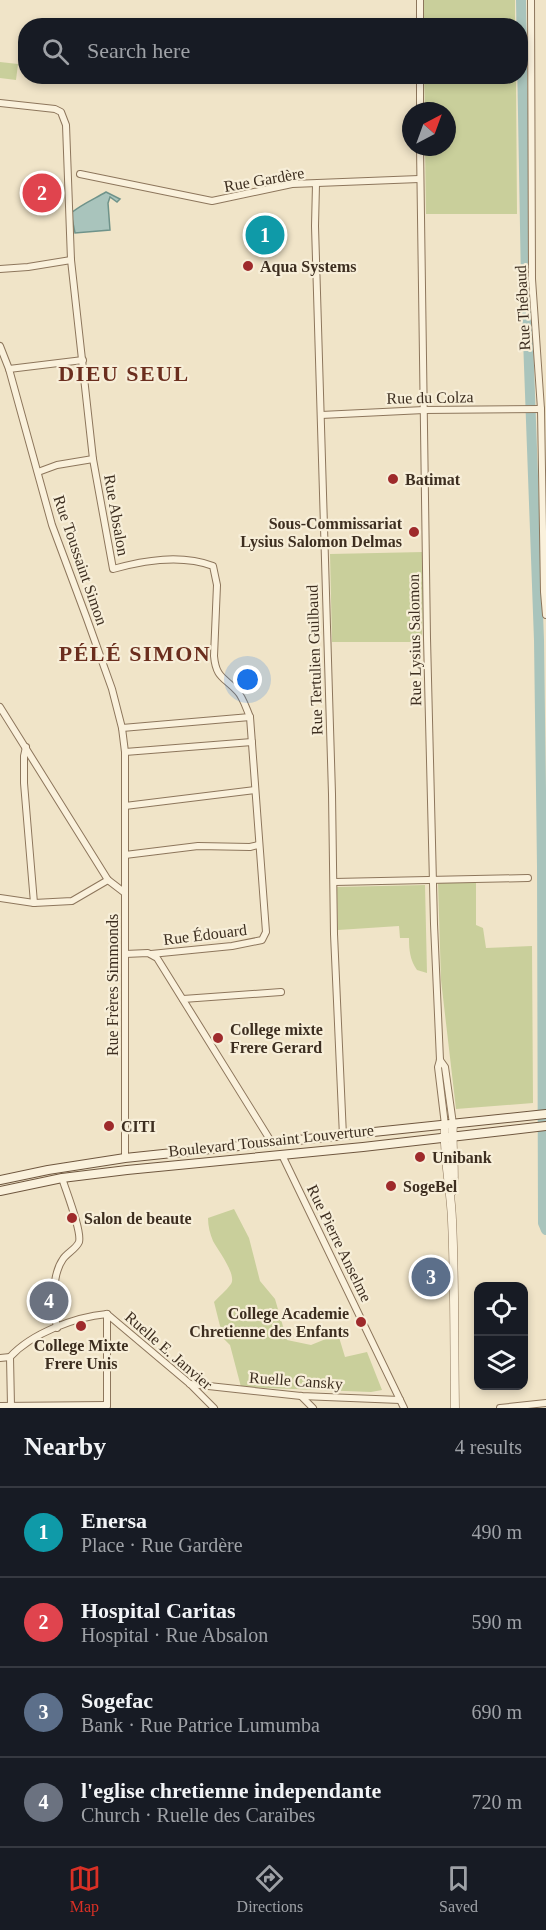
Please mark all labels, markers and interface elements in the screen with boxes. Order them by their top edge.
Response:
search box [18,18,528,84]
icon: search [39,35,72,68]
text: Search here [87,38,190,63]
north arrow [402,102,456,156]
street label: Rue Gardère [223,164,306,195]
pin: 2 [22,170,62,216]
pin: 1 [246,212,284,258]
place label: Aqua Systems [260,258,356,276]
marker: Aqua Systems [241,259,255,273]
street label: Rue Thébaud [512,265,533,351]
district label: DIEU SEUL [58,361,190,386]
street label: Rue du Colza [386,388,474,407]
place label: Batimat [405,471,461,488]
marker: Batimat [386,472,400,486]
street label: Rue Absalon [101,473,132,557]
street label: Rue Toussaint Simon [50,493,111,627]
place label: Sous-Commissariat Lysius Salomon Delmas [240,515,403,551]
marker: Sous-Commissariat Lysius Salomon Delmas [407,525,421,539]
street label: Rue Lysius Salomon [405,574,425,706]
street label: Rue Tertulien Guilbaud [303,584,326,736]
district label: PÉLÉ SIMON [59,641,211,666]
your location [233,665,262,694]
street label: Rue Frères Simmonds [104,914,121,1056]
street label: Rue Édouard [162,920,248,948]
place label: College mixte Frere Gerard [230,1021,323,1056]
marker: College mixte Frere Gerard [211,1031,225,1045]
place label: CITI [121,1118,156,1135]
marker: CITI [102,1119,116,1133]
street label: Boulevard Toussaint Louverture [167,1121,375,1160]
place label: Unibank [432,1149,492,1166]
marker: Unibank [413,1150,427,1164]
place label: SogeBel [403,1178,458,1196]
marker: SogeBel [384,1179,398,1193]
street label: Rue Pierre Anselme [304,1182,375,1304]
place label: Salon de beaute [84,1210,192,1227]
marker: Salon de beaute [65,1211,79,1225]
pin: 3 [412,1254,450,1300]
pin: 4 [29,1278,68,1324]
map controls [474,1282,528,1390]
button: locate [474,1282,528,1336]
place label: College Academie Chretienne des Enfants [189,1305,349,1340]
street label: Ruelle E. Janvier [122,1308,216,1393]
marker: College Academie Chretienne des Enfants [354,1315,368,1329]
marker: College Mixte Frere Unis [74,1319,88,1333]
button: layers [474,1336,528,1390]
place label: College Mixte Frere Unis [34,1337,128,1372]
street label: Ruelle Cansky [249,1369,343,1393]
text: Nearby [24,1432,106,1461]
text: 4 results [455,1436,522,1458]
text: Enersa [81,1508,147,1533]
text: 1 [39,1521,49,1543]
text: 490 m [471,1521,522,1543]
text: Place · Rue Gardère [81,1534,243,1556]
text: Hospital Caritas [81,1598,236,1623]
text: 2 [39,1611,49,1633]
text: 590 m [471,1611,522,1633]
text: Hospital · Rue Absalon [81,1624,268,1646]
text: Sogefac [81,1688,153,1713]
text: 3 [39,1701,49,1723]
text: 690 m [471,1701,522,1723]
text: Bank · Rue Patrice Lumumba [81,1714,320,1736]
text: l'eglise chretienne independante [81,1778,381,1803]
text: 4 [39,1791,49,1813]
text: 720 m [471,1791,522,1813]
text: Church · Ruelle des Caraïbes [81,1804,315,1826]
tab: Map [68,1862,101,1916]
tab: Directions [237,1862,303,1916]
tab: Saved [439,1862,478,1916]

